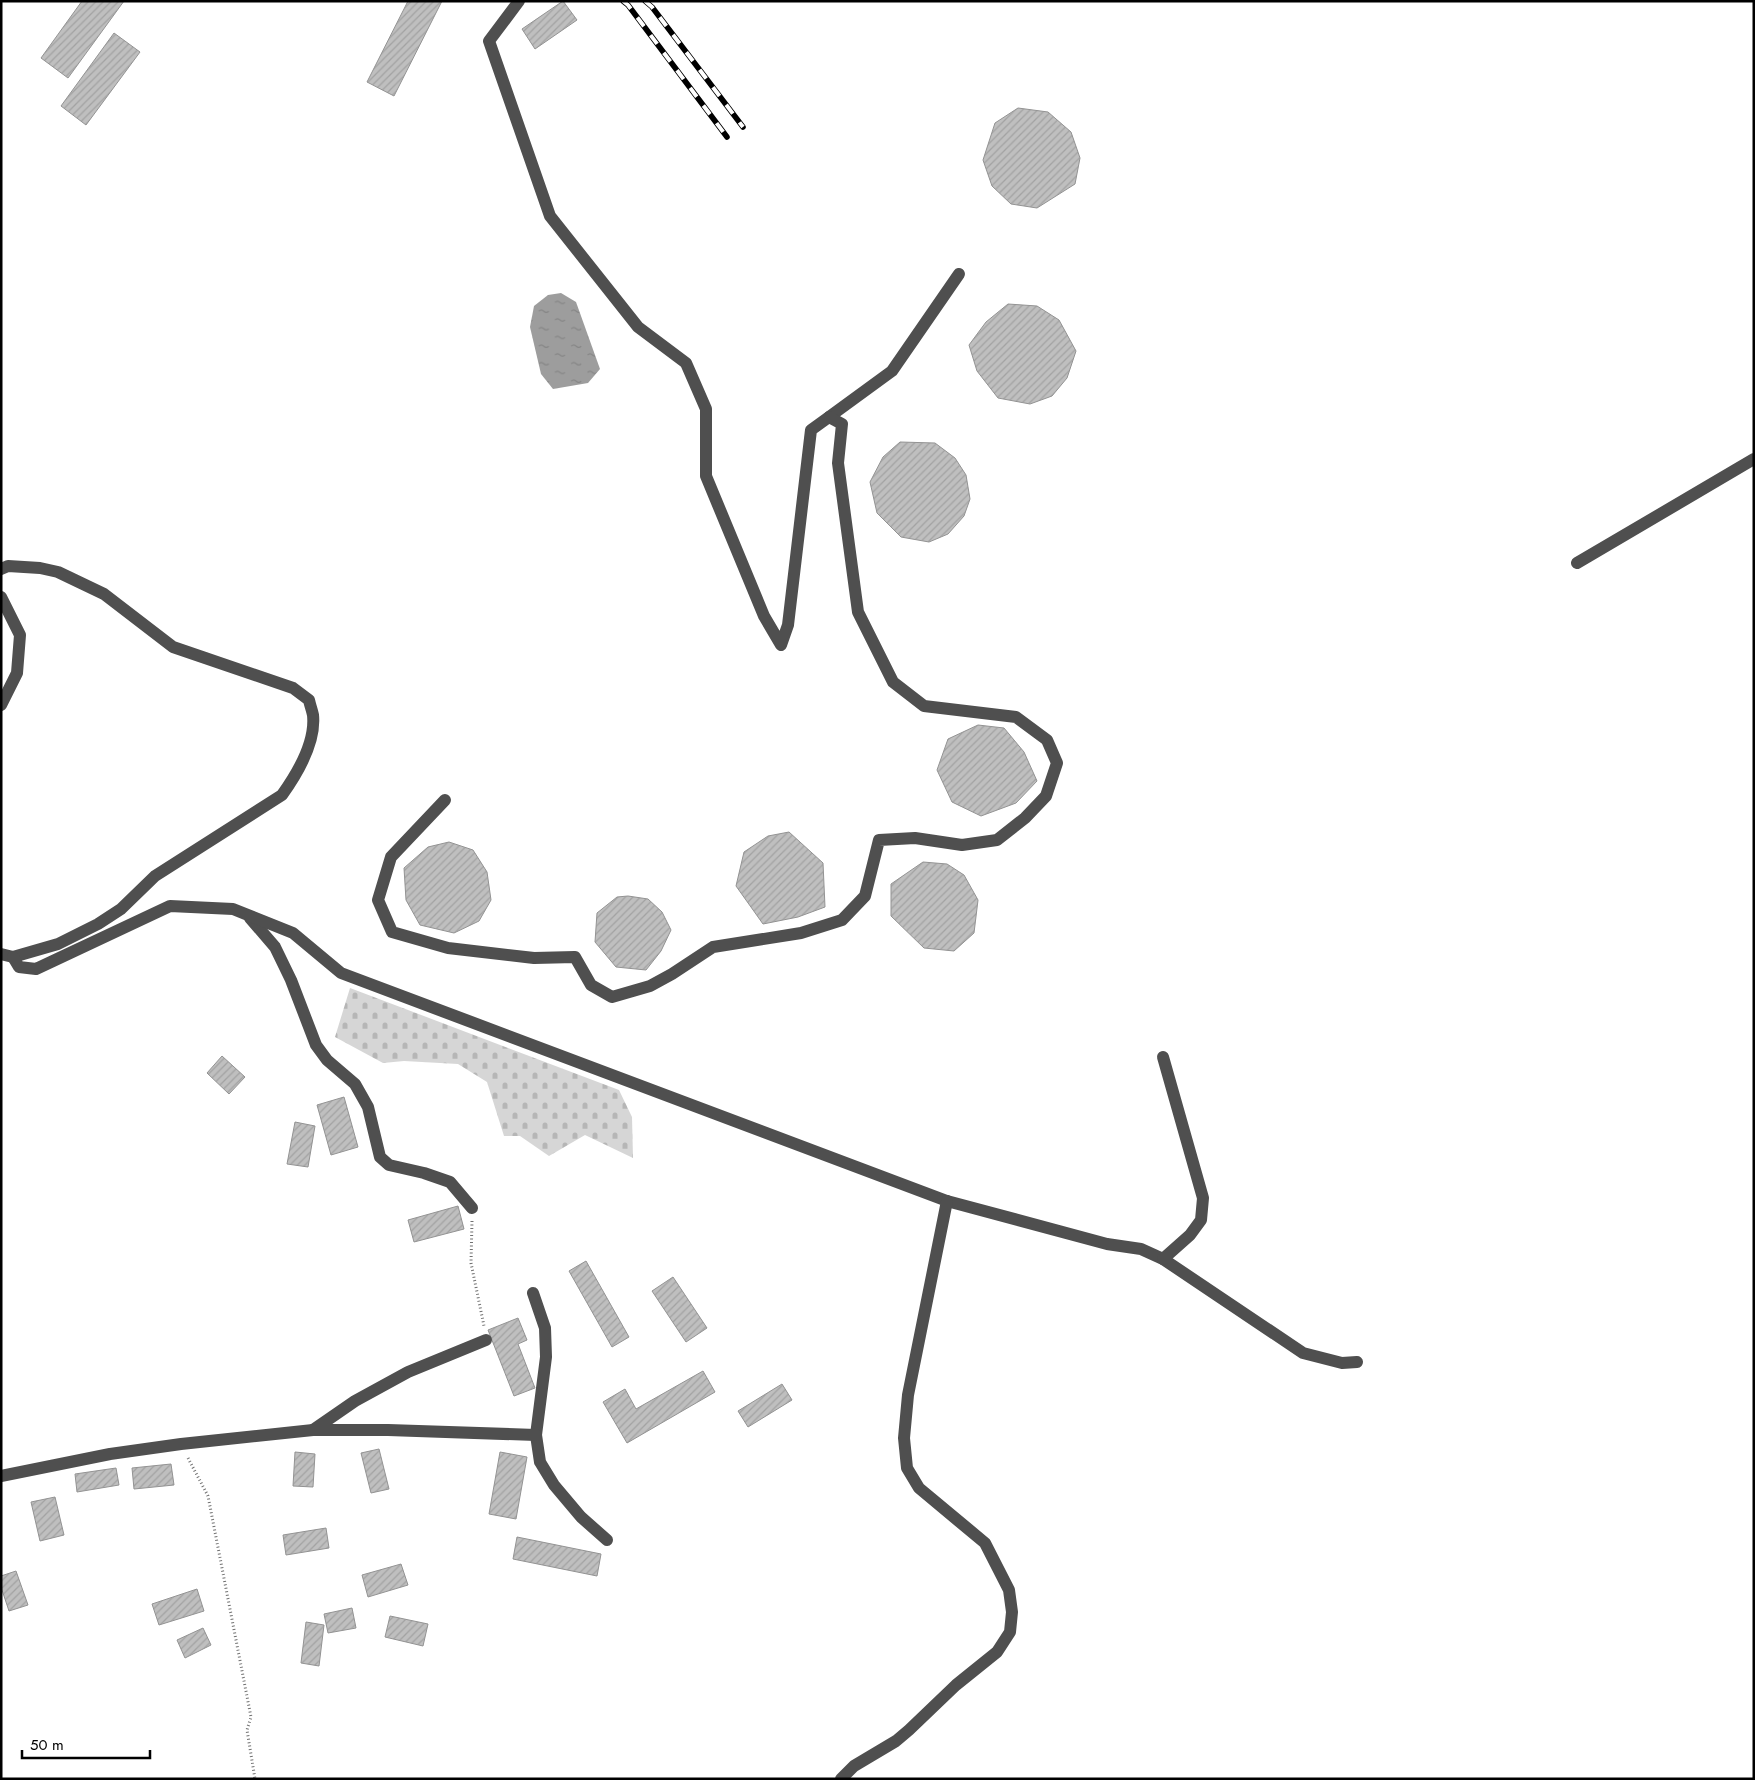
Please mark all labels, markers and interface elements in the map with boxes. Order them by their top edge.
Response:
scale bar [22,1728,150,1760]
text: 50 m [30,1734,64,1756]

